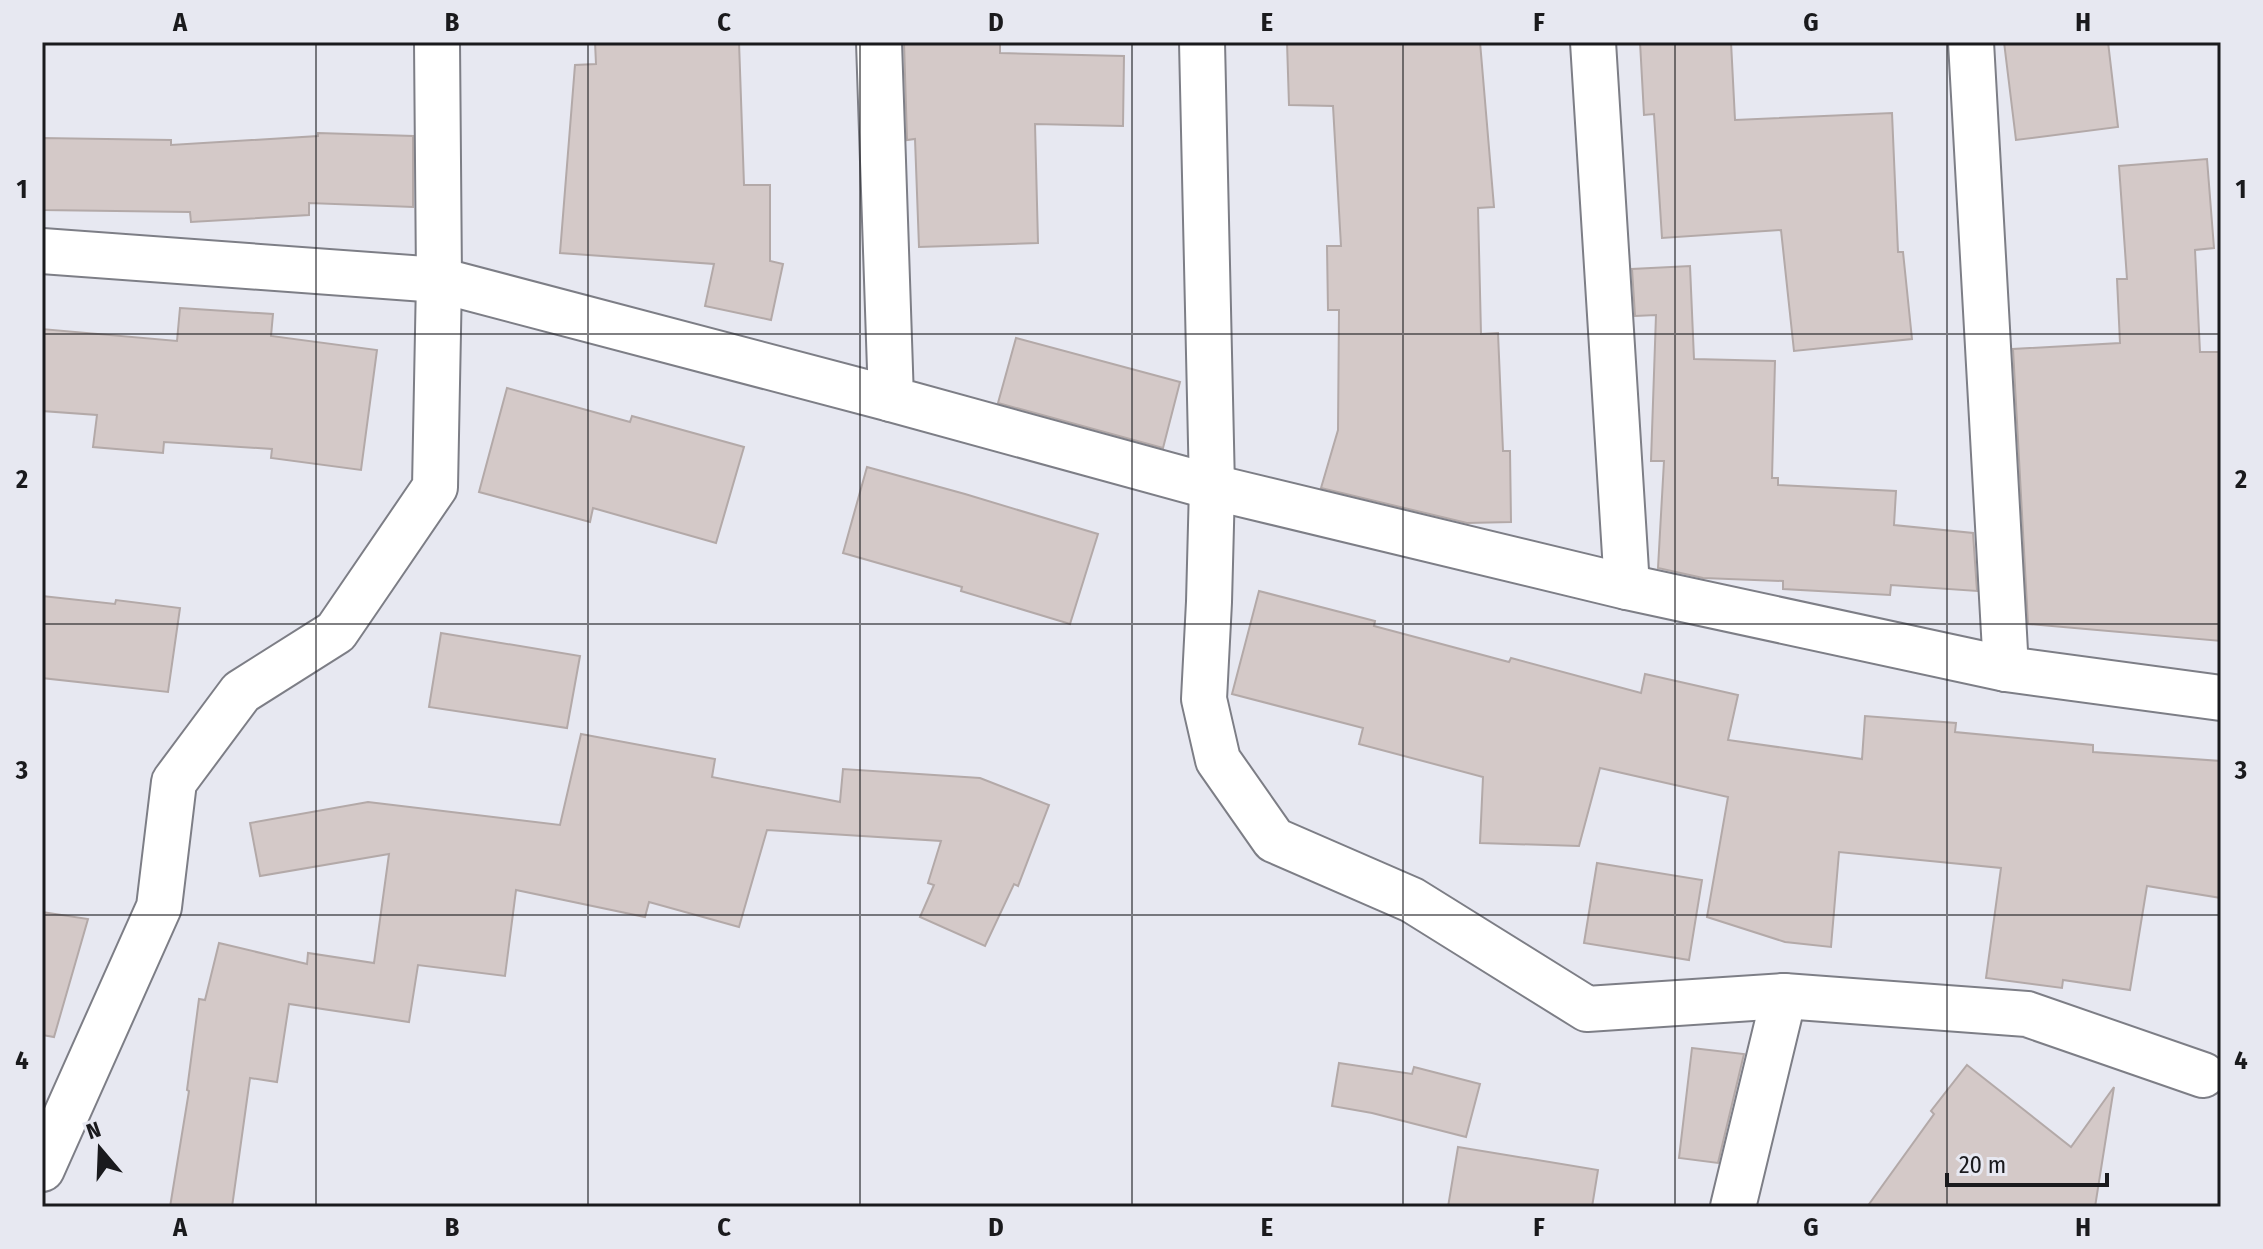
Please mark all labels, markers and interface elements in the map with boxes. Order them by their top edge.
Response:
text: A [172,7,188,38]
text: B [445,7,460,38]
text: C [717,7,731,38]
text: D [988,7,1004,38]
text: E [1261,7,1273,38]
text: F [1533,7,1545,38]
text: G [1803,7,1819,38]
text: H [2075,7,2091,38]
text: 1 [17,174,28,205]
text: 1 [2236,174,2247,205]
text: 2 [15,464,28,495]
text: 2 [2234,464,2247,495]
text: 3 [15,755,28,786]
text: 3 [2234,755,2247,786]
text: 4 [15,1045,29,1076]
text: 4 [2234,1045,2248,1076]
north arrow [60,1109,140,1189]
text: N [83,1116,104,1145]
scale bar [1947,1137,2107,1187]
text: 20 m [1959,1151,2006,1179]
text: A [172,1212,188,1243]
text: B [445,1212,460,1243]
text: C [717,1212,731,1243]
text: D [988,1212,1004,1243]
text: E [1261,1212,1273,1243]
text: F [1533,1212,1545,1243]
text: G [1803,1212,1819,1243]
text: H [2075,1212,2091,1243]

